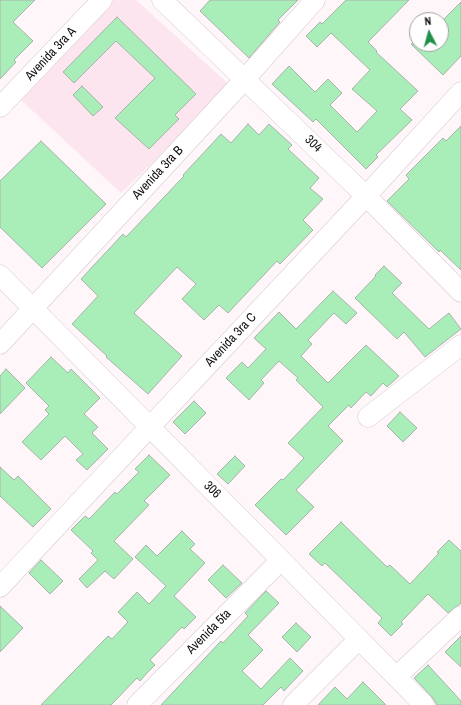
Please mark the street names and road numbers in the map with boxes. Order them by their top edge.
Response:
street label: Avenida 3ra A [22,24,80,84]
street label: 304 [301,132,325,156]
street label: Avenida 3ra B [129,143,187,203]
street label: Avenida 3ra C [202,310,260,370]
street label: 306 [200,478,224,502]
street label: Avenida 5ta [183,606,235,658]

